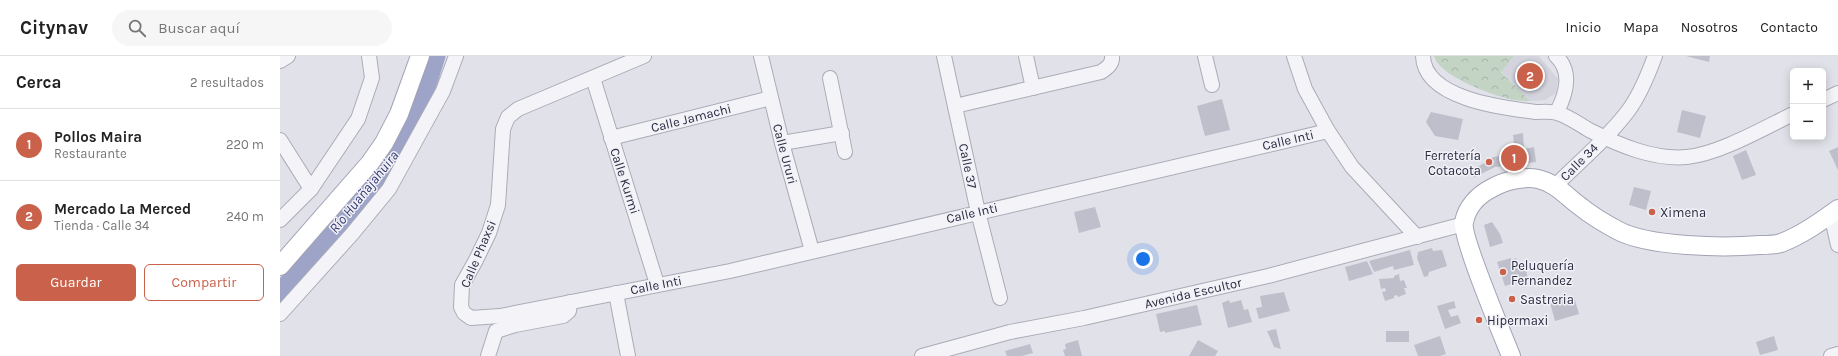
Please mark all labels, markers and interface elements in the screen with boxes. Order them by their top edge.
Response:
search box [112,10,392,46]
text: Citynav [20,17,88,39]
icon: search [126,17,148,39]
text: Buscar aquí [158,19,240,37]
text: Inicio [1566,19,1601,36]
text: Mapa [1623,19,1659,36]
text: Nosotros [1681,19,1738,36]
text: Contacto [1760,19,1818,36]
pin: 2 [1517,61,1543,91]
map controls [1790,68,1826,140]
button: + [1790,68,1826,104]
text: Cerca [16,72,61,92]
text: 2 resultados [190,75,264,90]
street label: Calle Jamachi [649,101,733,135]
button: − [1790,104,1826,140]
street label: Calle Ururi [770,122,800,186]
street label: Calle Inti [1261,127,1315,153]
text: Pollos Maira [54,128,142,146]
text: 1 [27,137,31,152]
text: 220 m [226,137,264,152]
street label: Calle 34 [1557,140,1601,184]
street label: Calle 37 [956,142,980,190]
pin: 1 [1501,143,1527,173]
text: Restaurante [54,146,127,161]
street label: Calle Kurmi [607,146,643,216]
water label: Río Huañajahuira [326,147,402,237]
place label: Ferretería Cotacota [1425,148,1481,178]
marker: Ferretería Cotacota [1484,157,1494,167]
text: Mercado La Merced [54,200,191,218]
street label: Calle Inti [945,200,999,226]
place label: Ximena [1660,205,1706,220]
marker: Ximena [1647,207,1657,217]
text: 2 [25,209,33,224]
text: 240 m [226,209,264,224]
text: Tienda · Calle 34 [54,218,149,233]
street label: Calle Phaxsi [457,218,499,290]
your location [1133,249,1153,269]
place label: Peluquería Fernandez [1511,258,1574,288]
button: Guardar [16,264,136,301]
button: Compartir [144,264,264,301]
marker: Peluquería Fernandez [1498,267,1508,277]
street label: Calle Inti [629,273,683,297]
street label: Avenida Escultor [1143,274,1243,311]
place label: Sastreria [1520,292,1574,307]
marker: Sastreria [1507,294,1517,304]
place label: Hipermaxi [1487,313,1548,328]
marker: Hipermaxi [1474,315,1484,325]

